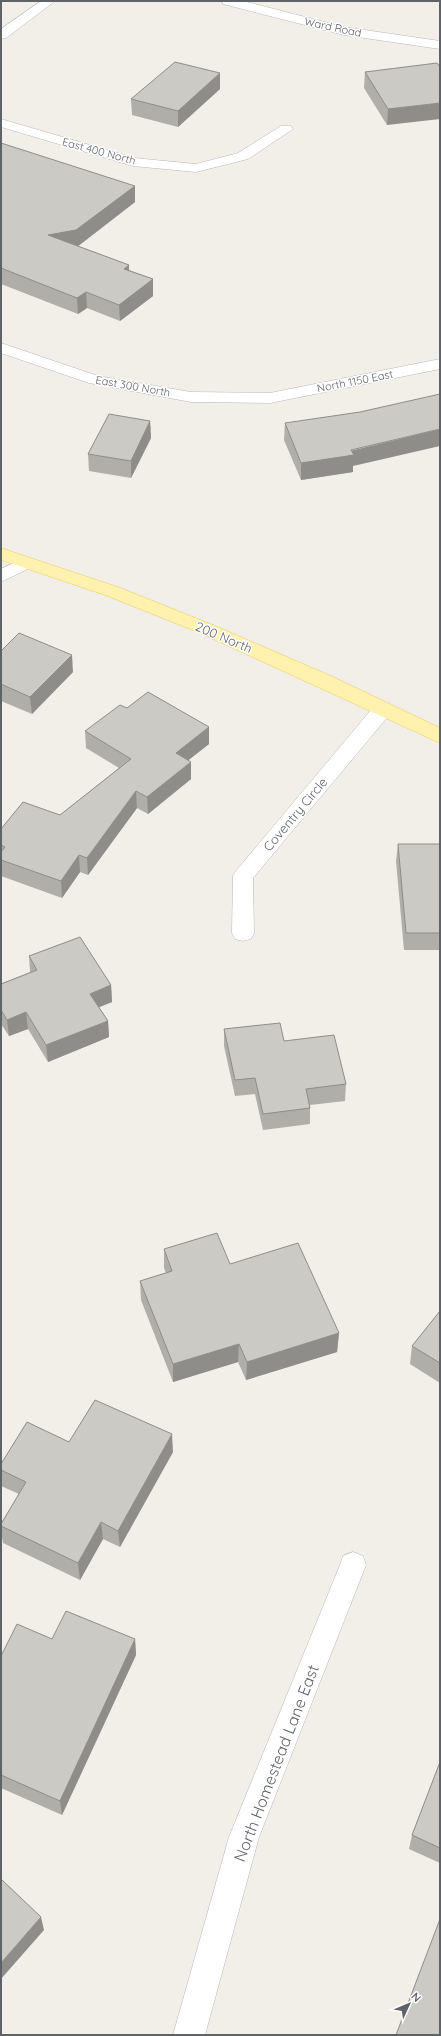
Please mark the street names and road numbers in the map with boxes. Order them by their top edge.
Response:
street label: Ward Road [303,14,363,40]
street label: East 400 North [61,134,137,168]
street label: North 1150 East [316,367,395,395]
street label: East 300 North [95,373,171,399]
street label: 200 North [193,618,255,656]
street label: Coventry Circle [260,774,330,854]
street label: North Homestead Lane East [229,1662,323,1864]

